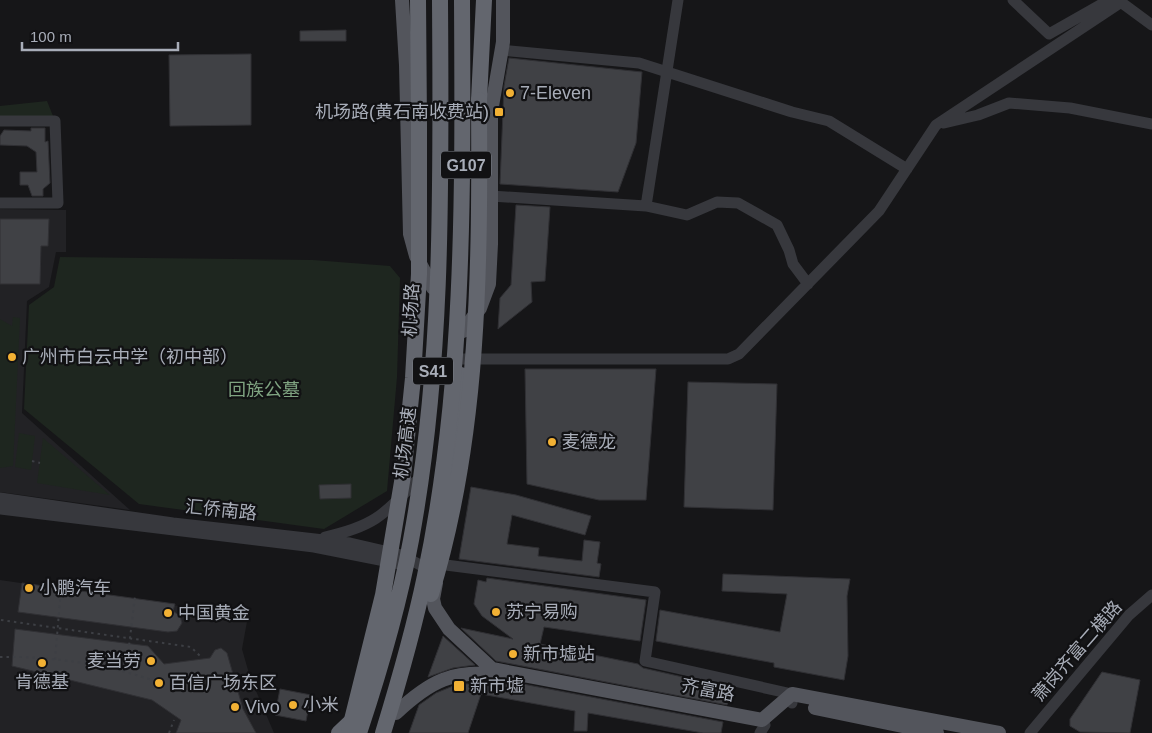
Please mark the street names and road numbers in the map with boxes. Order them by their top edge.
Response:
road number: G107 [441,152,491,178]
street label: 机场路 [400,283,422,337]
road number: S41 [413,358,453,384]
street label: 机场高速 [391,406,419,480]
street label: 汇侨南路 [184,496,258,524]
street label: 萧岗齐富二横路 [1028,597,1126,705]
street label: 齐富路 [680,675,736,705]

